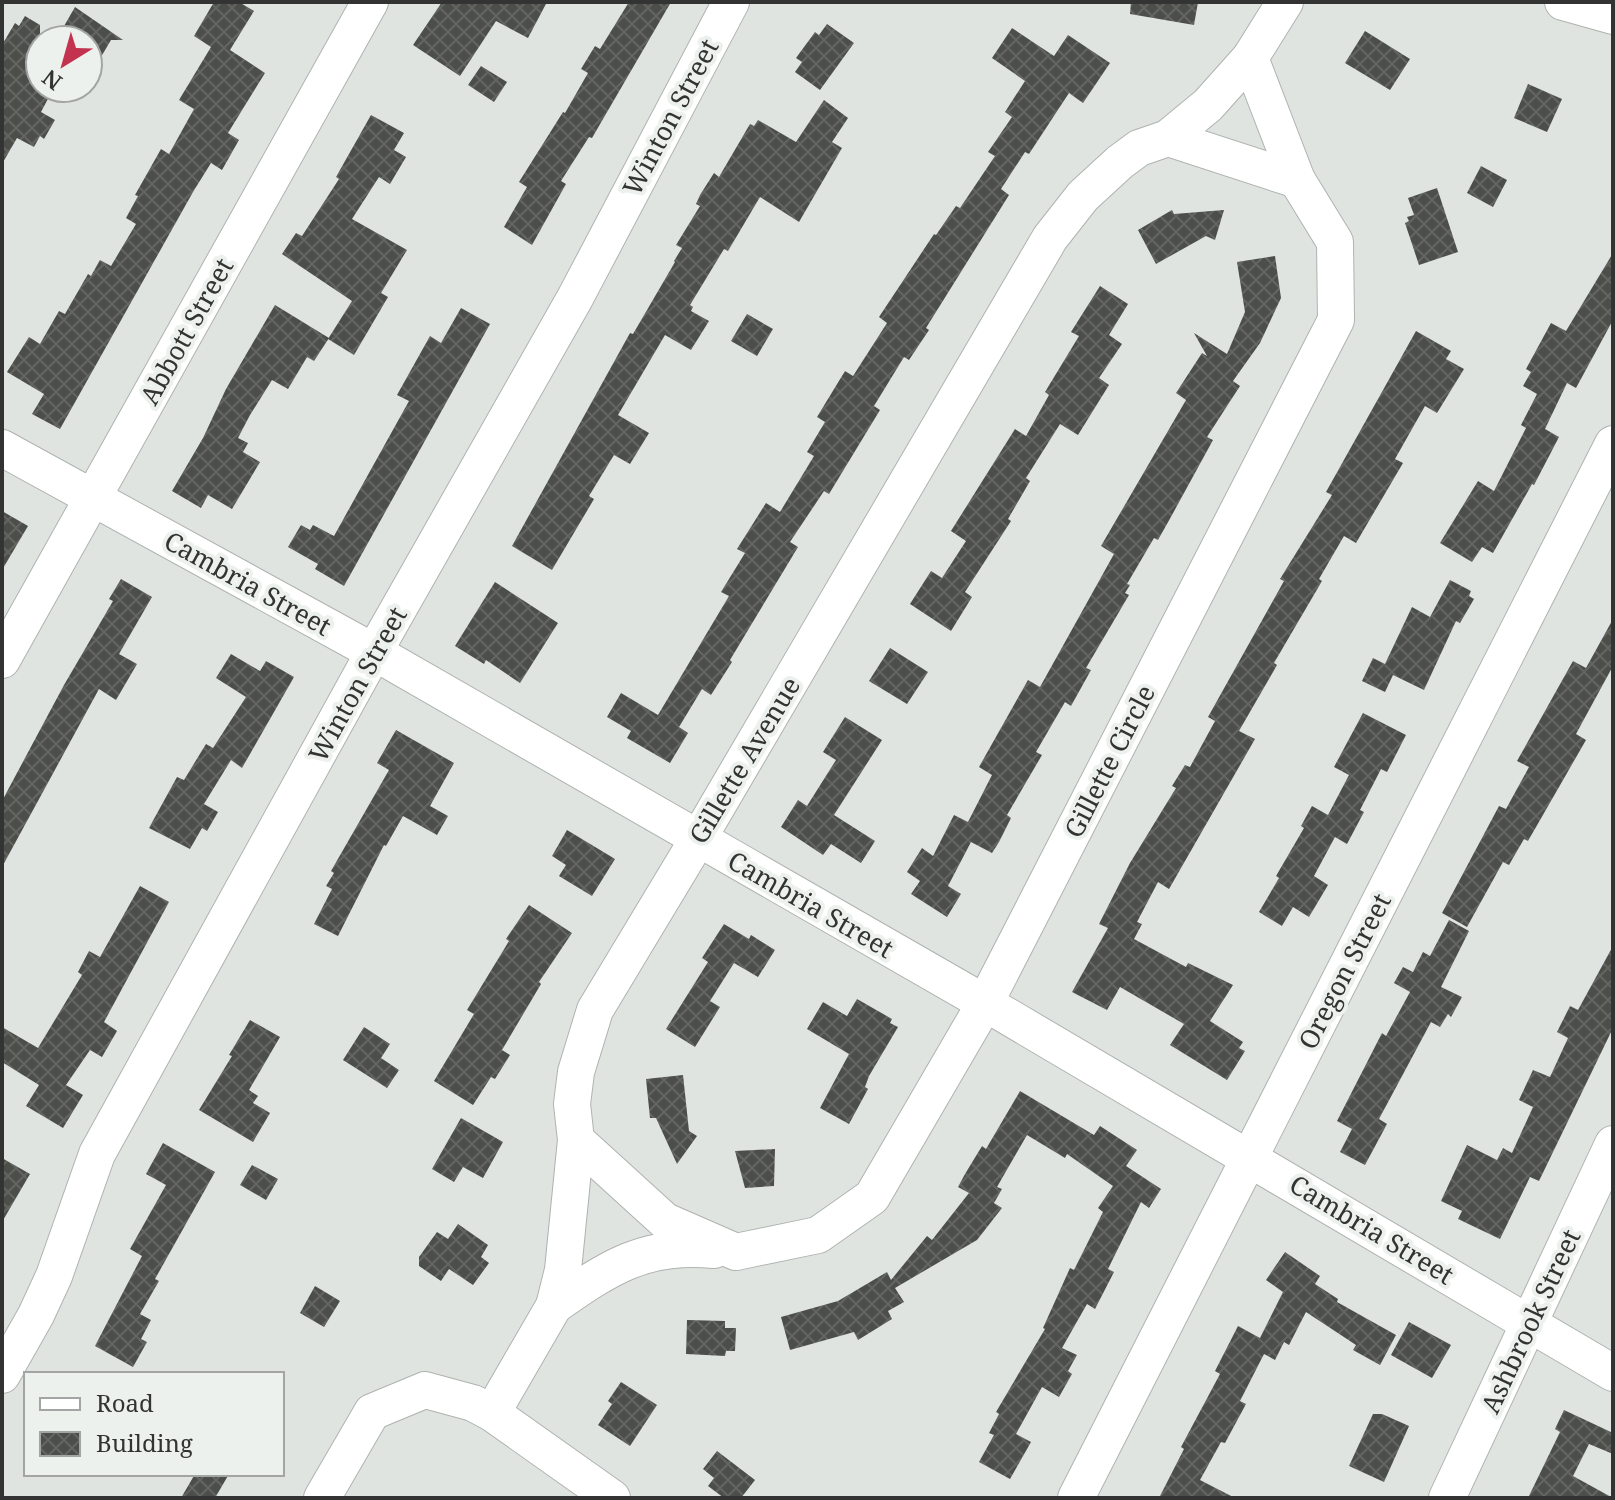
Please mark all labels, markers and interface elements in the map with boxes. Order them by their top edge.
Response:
north arrow [24,24,104,104]
street label: Winton Street [614,32,726,202]
text: N [35,64,67,98]
street label: Abbott Street [131,251,241,411]
street label: Cambria Street [158,522,338,644]
street label: Winton Street [299,600,415,768]
street label: Gillette Avenue [680,670,808,850]
street label: Gillette Circle [1055,678,1163,844]
street label: Cambria Street [722,842,900,966]
street label: Oregon Street [1289,887,1399,1055]
street label: Cambria Street [1283,1166,1461,1292]
street label: Ashbrook Street [1472,1223,1588,1419]
legend [24,1372,284,1476]
text: Road [96,1386,154,1419]
text: Building [96,1426,193,1459]

